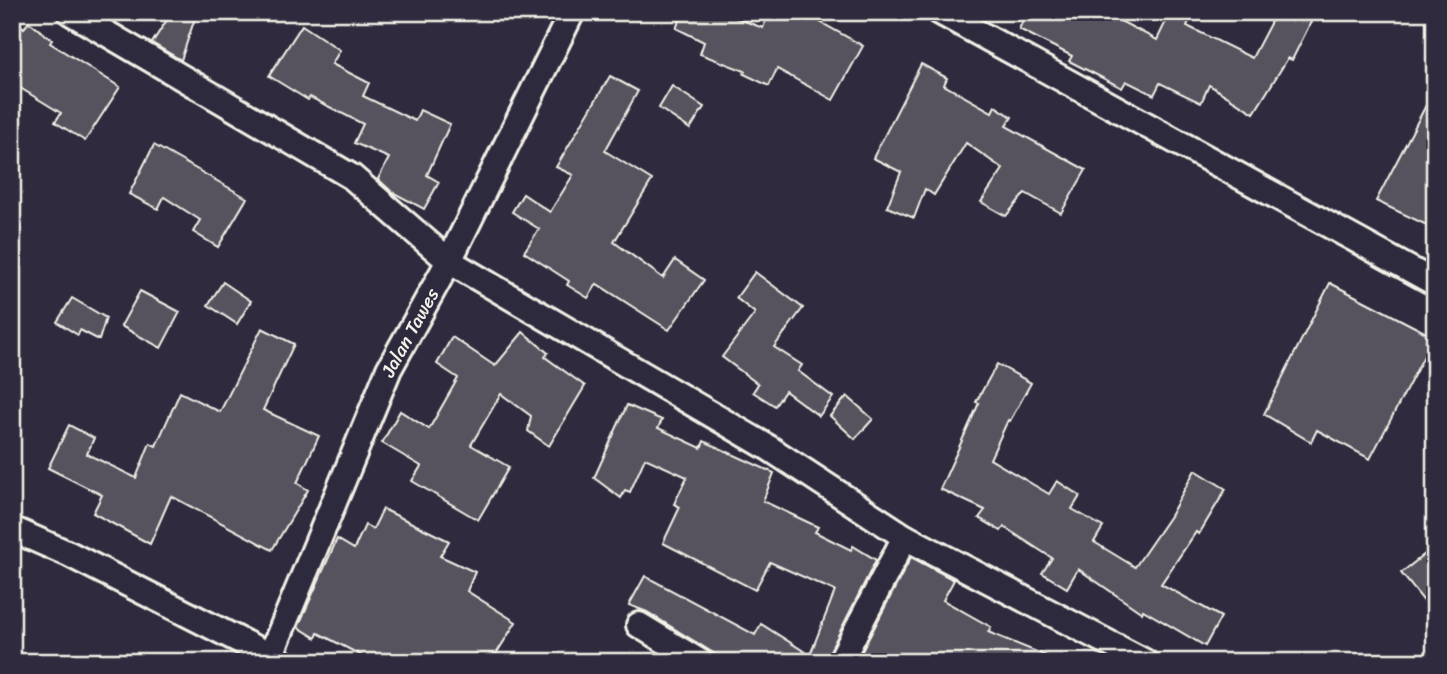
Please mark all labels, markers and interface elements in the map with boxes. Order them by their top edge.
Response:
street label: Jalan Tawes [371,281,448,383]

